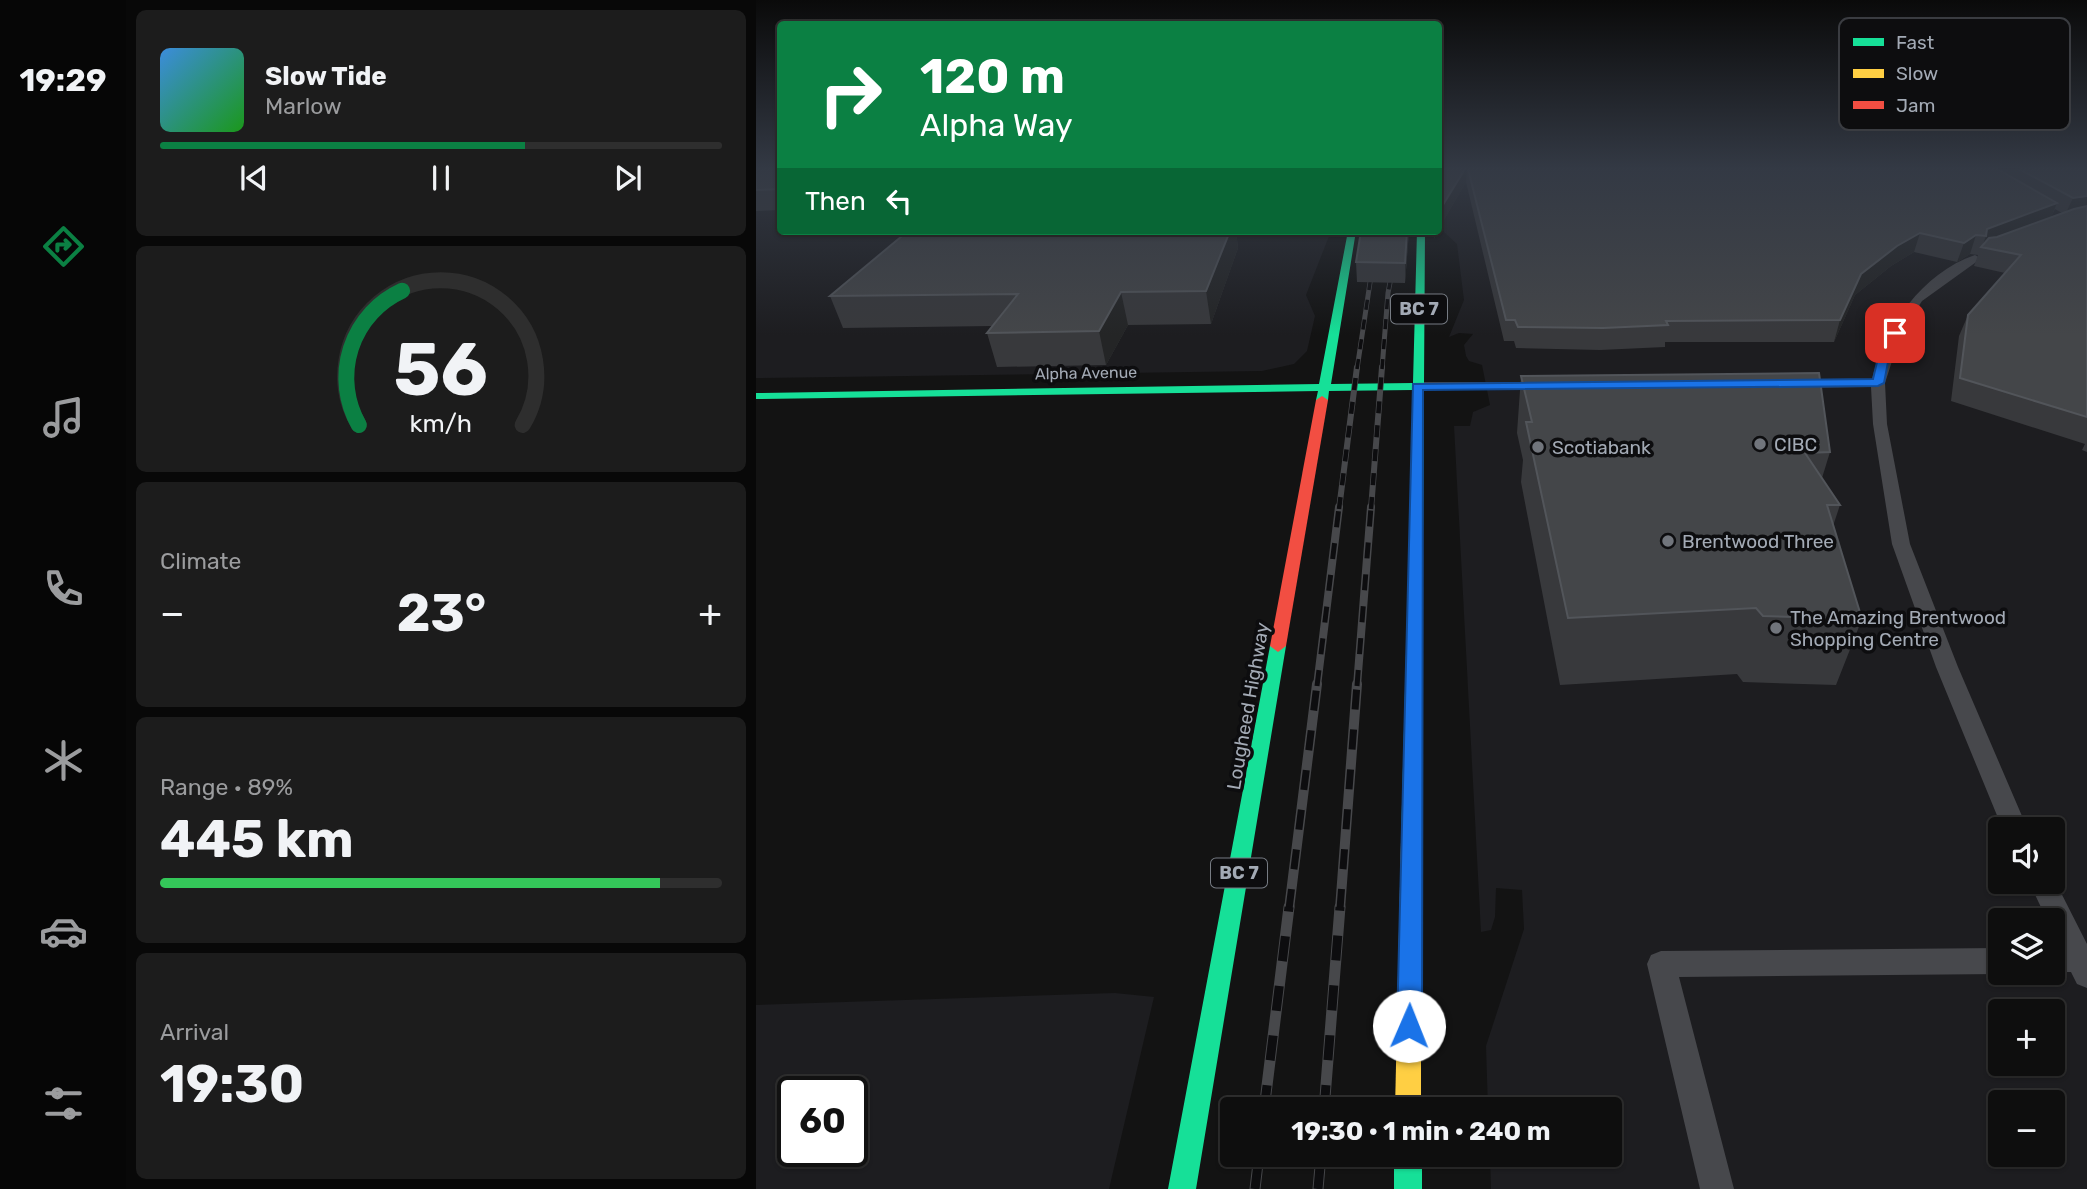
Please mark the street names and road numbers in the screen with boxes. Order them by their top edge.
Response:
road number: BC 7 [1391,295,1447,324]
street label: Alpha Avenue [1035,363,1137,383]
street label: Lougheed Highway [1222,620,1274,792]
road number: BC 7 [1211,858,1267,888]

